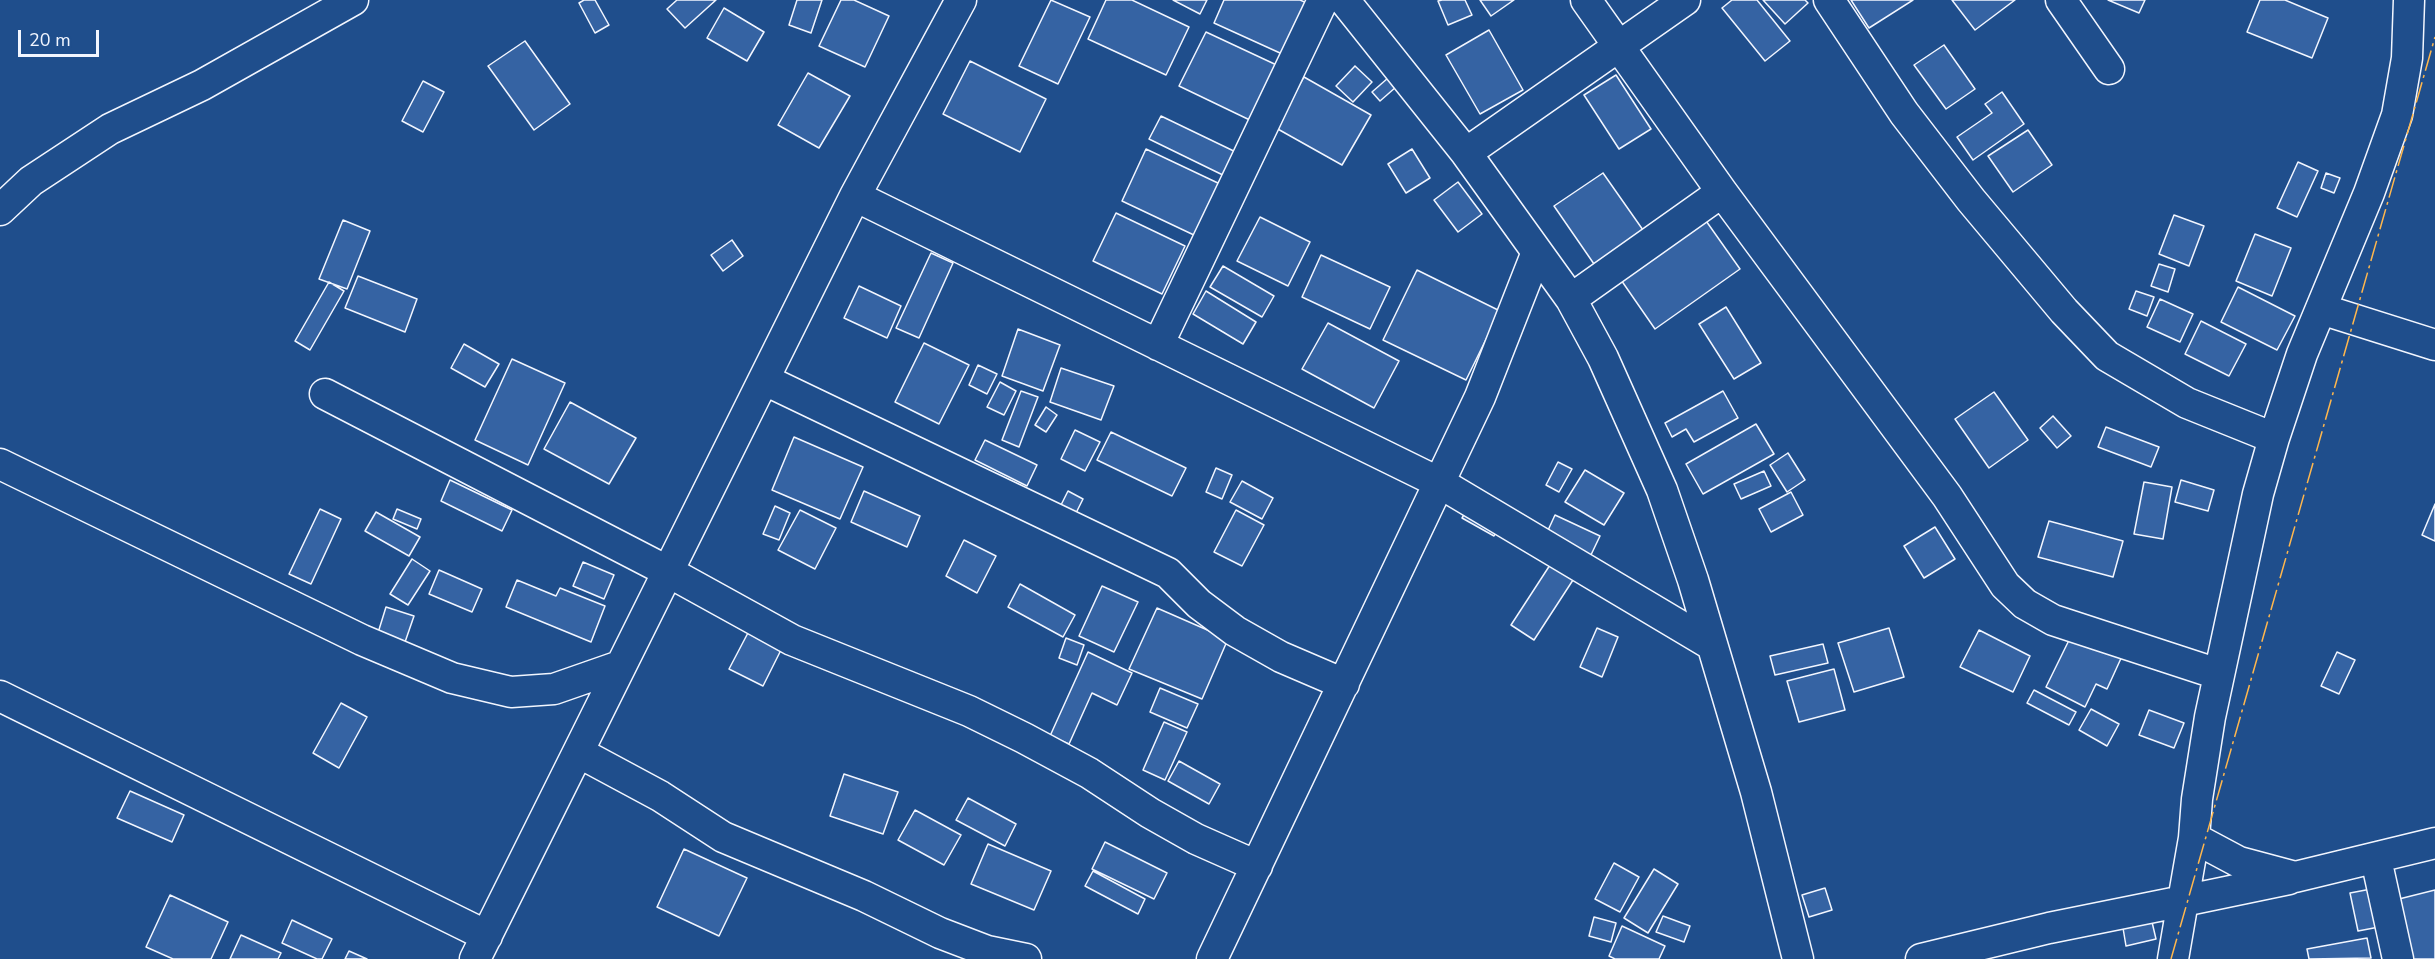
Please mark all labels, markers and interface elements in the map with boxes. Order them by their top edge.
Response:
scale bar [21,18,102,56]
text: 20 m [29,28,71,52]

